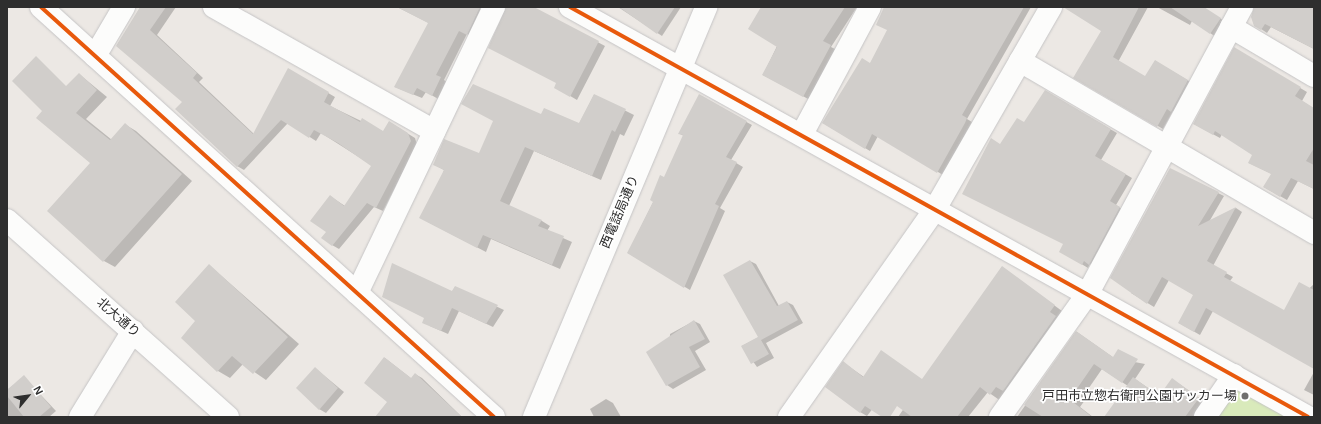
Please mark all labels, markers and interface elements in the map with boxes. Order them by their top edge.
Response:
street label: 西電話局通り [598,173,642,251]
street label: 北大通り [93,295,143,341]
north arrow [8,376,48,416]
text: N [31,384,46,397]
place label: 戸田市立惣右衛門公園サッカー場 [1042,388,1237,404]
marker: 戸田市立惣右衛門公園サッカー場 [1240,391,1250,401]

